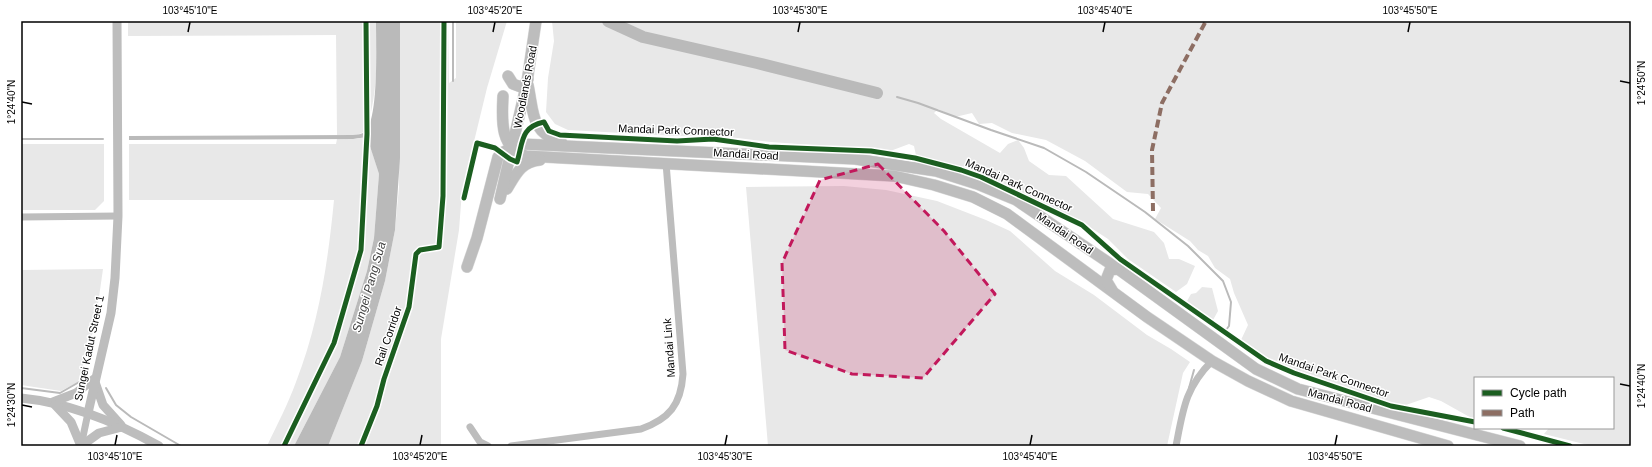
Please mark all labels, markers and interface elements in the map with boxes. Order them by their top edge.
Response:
text: 103°45'10"E [162,5,218,16]
text: 103°45'20"E [467,5,523,16]
text: 103°45'30"E [772,5,828,16]
text: 103°45'40"E [1077,5,1133,16]
text: 103°45'50"E [1382,5,1438,16]
street label: Woodlands Road [511,45,539,129]
text: 1°24'50"N [1636,61,1647,105]
text: 1°24'40"N [6,80,17,124]
street label: Mandai Park Connector [618,122,734,138]
street label: Mandai Road [713,146,779,162]
street label: Mandai Park Connector [964,156,1075,214]
street label: Mandai Road [1035,210,1095,256]
water label: Sungei Pang Sua [349,240,389,334]
street label: Sungei Kadut Street 1 [72,294,106,402]
street label: Rail Corridor [372,305,404,367]
street label: Mandai Link [661,318,677,378]
street label: Mandai Park Connector [1277,351,1391,400]
text: 1°24'40"N [1636,364,1647,408]
legend [1474,377,1614,429]
text: 1°24'30"N [6,383,17,427]
street label: Mandai Road [1307,386,1373,414]
text: Cycle path [1510,386,1567,400]
text: Path [1510,406,1535,420]
text: 103°45'10"E [87,451,143,462]
text: 103°45'20"E [392,451,448,462]
text: 103°45'30"E [697,451,753,462]
text: 103°45'40"E [1002,451,1058,462]
text: 103°45'50"E [1307,451,1363,462]

